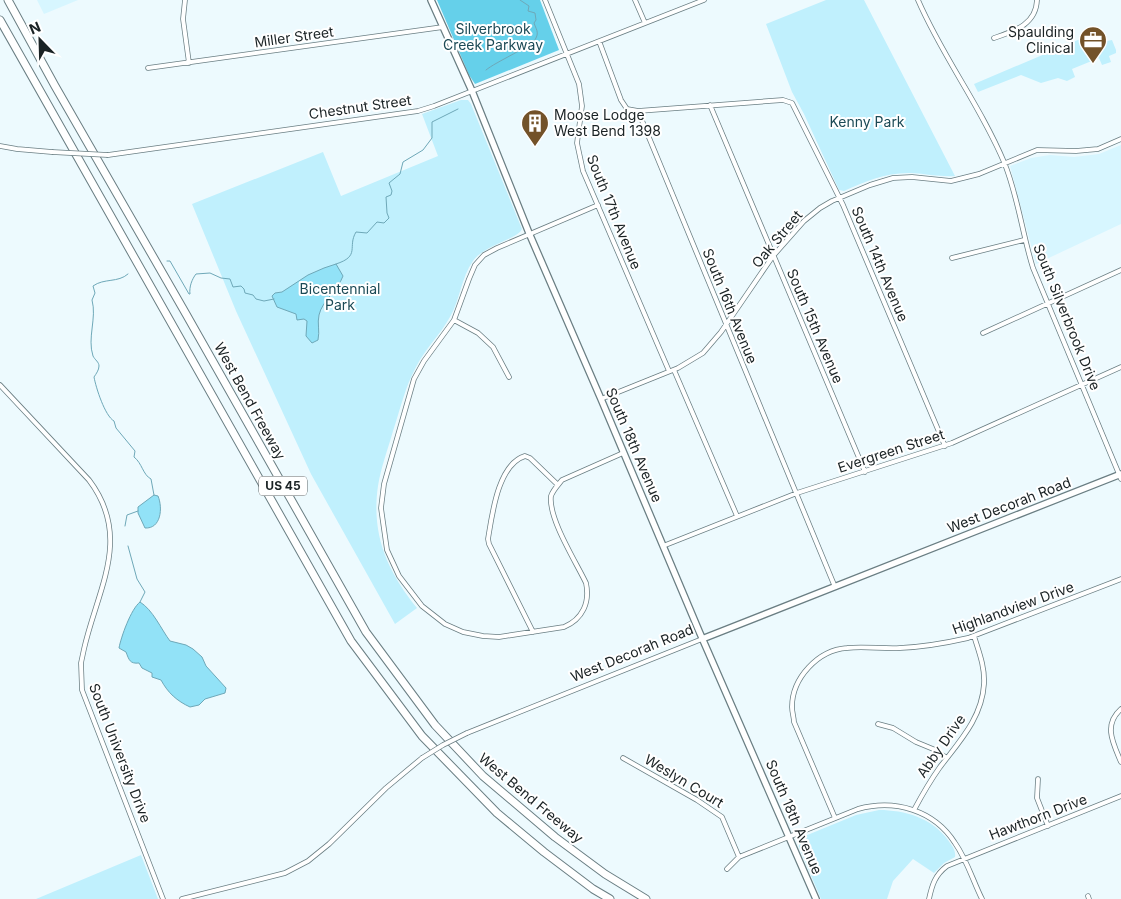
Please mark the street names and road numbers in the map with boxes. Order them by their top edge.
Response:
street label: Miller Street [253,22,335,50]
street label: Chestnut Street [308,91,413,122]
street label: South 17th Avenue [584,152,645,272]
street label: South 14th Avenue [849,204,912,324]
street label: Oak Street [748,206,806,271]
street label: South Silverbrook Drive [1030,241,1105,392]
street label: South 16th Avenue [700,246,761,366]
street label: South 15th Avenue [784,266,847,386]
street label: West Bend Freeway [211,339,290,462]
street label: South 18th Avenue [603,385,666,505]
street label: Evergreen Street [835,425,947,476]
street label: West Decorah Road [945,473,1073,536]
road number: US 45 [259,476,307,496]
street label: Highlandview Drive [950,578,1076,637]
street label: West Decorah Road [568,620,696,685]
street label: South University Drive [86,681,155,825]
street label: Abby Drive [913,711,969,781]
street label: West Bend Freeway [476,749,587,846]
street label: Weslyn Court [642,750,727,811]
street label: South 18th Avenue [763,757,826,877]
street label: Hawthorn Drive [986,790,1089,843]

